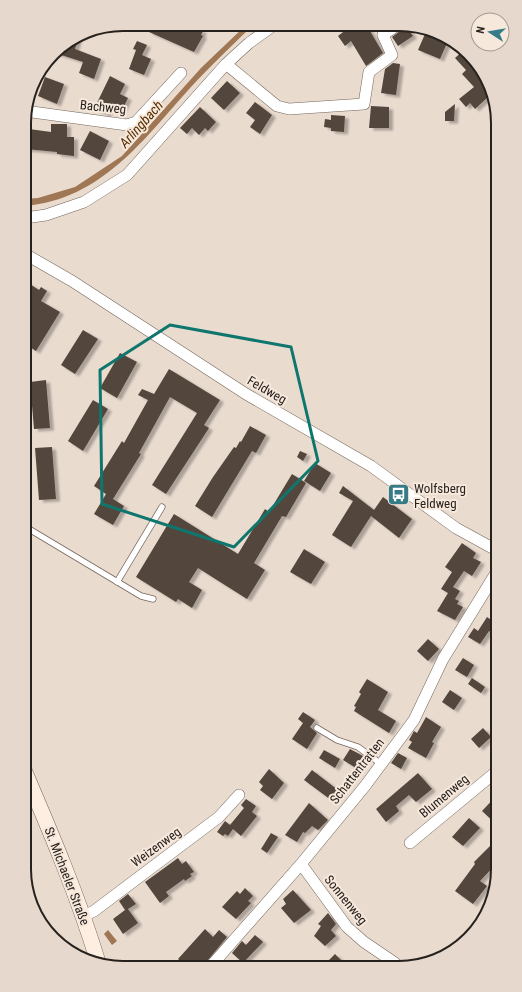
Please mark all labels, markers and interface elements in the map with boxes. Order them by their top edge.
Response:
north arrow [470,12,510,52]
text: N [474,25,488,35]
street label: Bachweg [79,97,127,117]
water label: Arlingbach [115,97,166,151]
street label: Feldweg [245,373,289,407]
place label: Wolfsberg Feldweg [414,481,466,511]
bus stop icon: Wolfsberg Feldweg [386,482,412,508]
street label: Schattentratten [327,735,387,807]
street label: Blumenweg [416,771,472,821]
street label: Weizenweg [128,824,184,870]
street label: St. Michaeler Straße [41,825,93,927]
street label: Sonnenweg [322,872,370,928]

